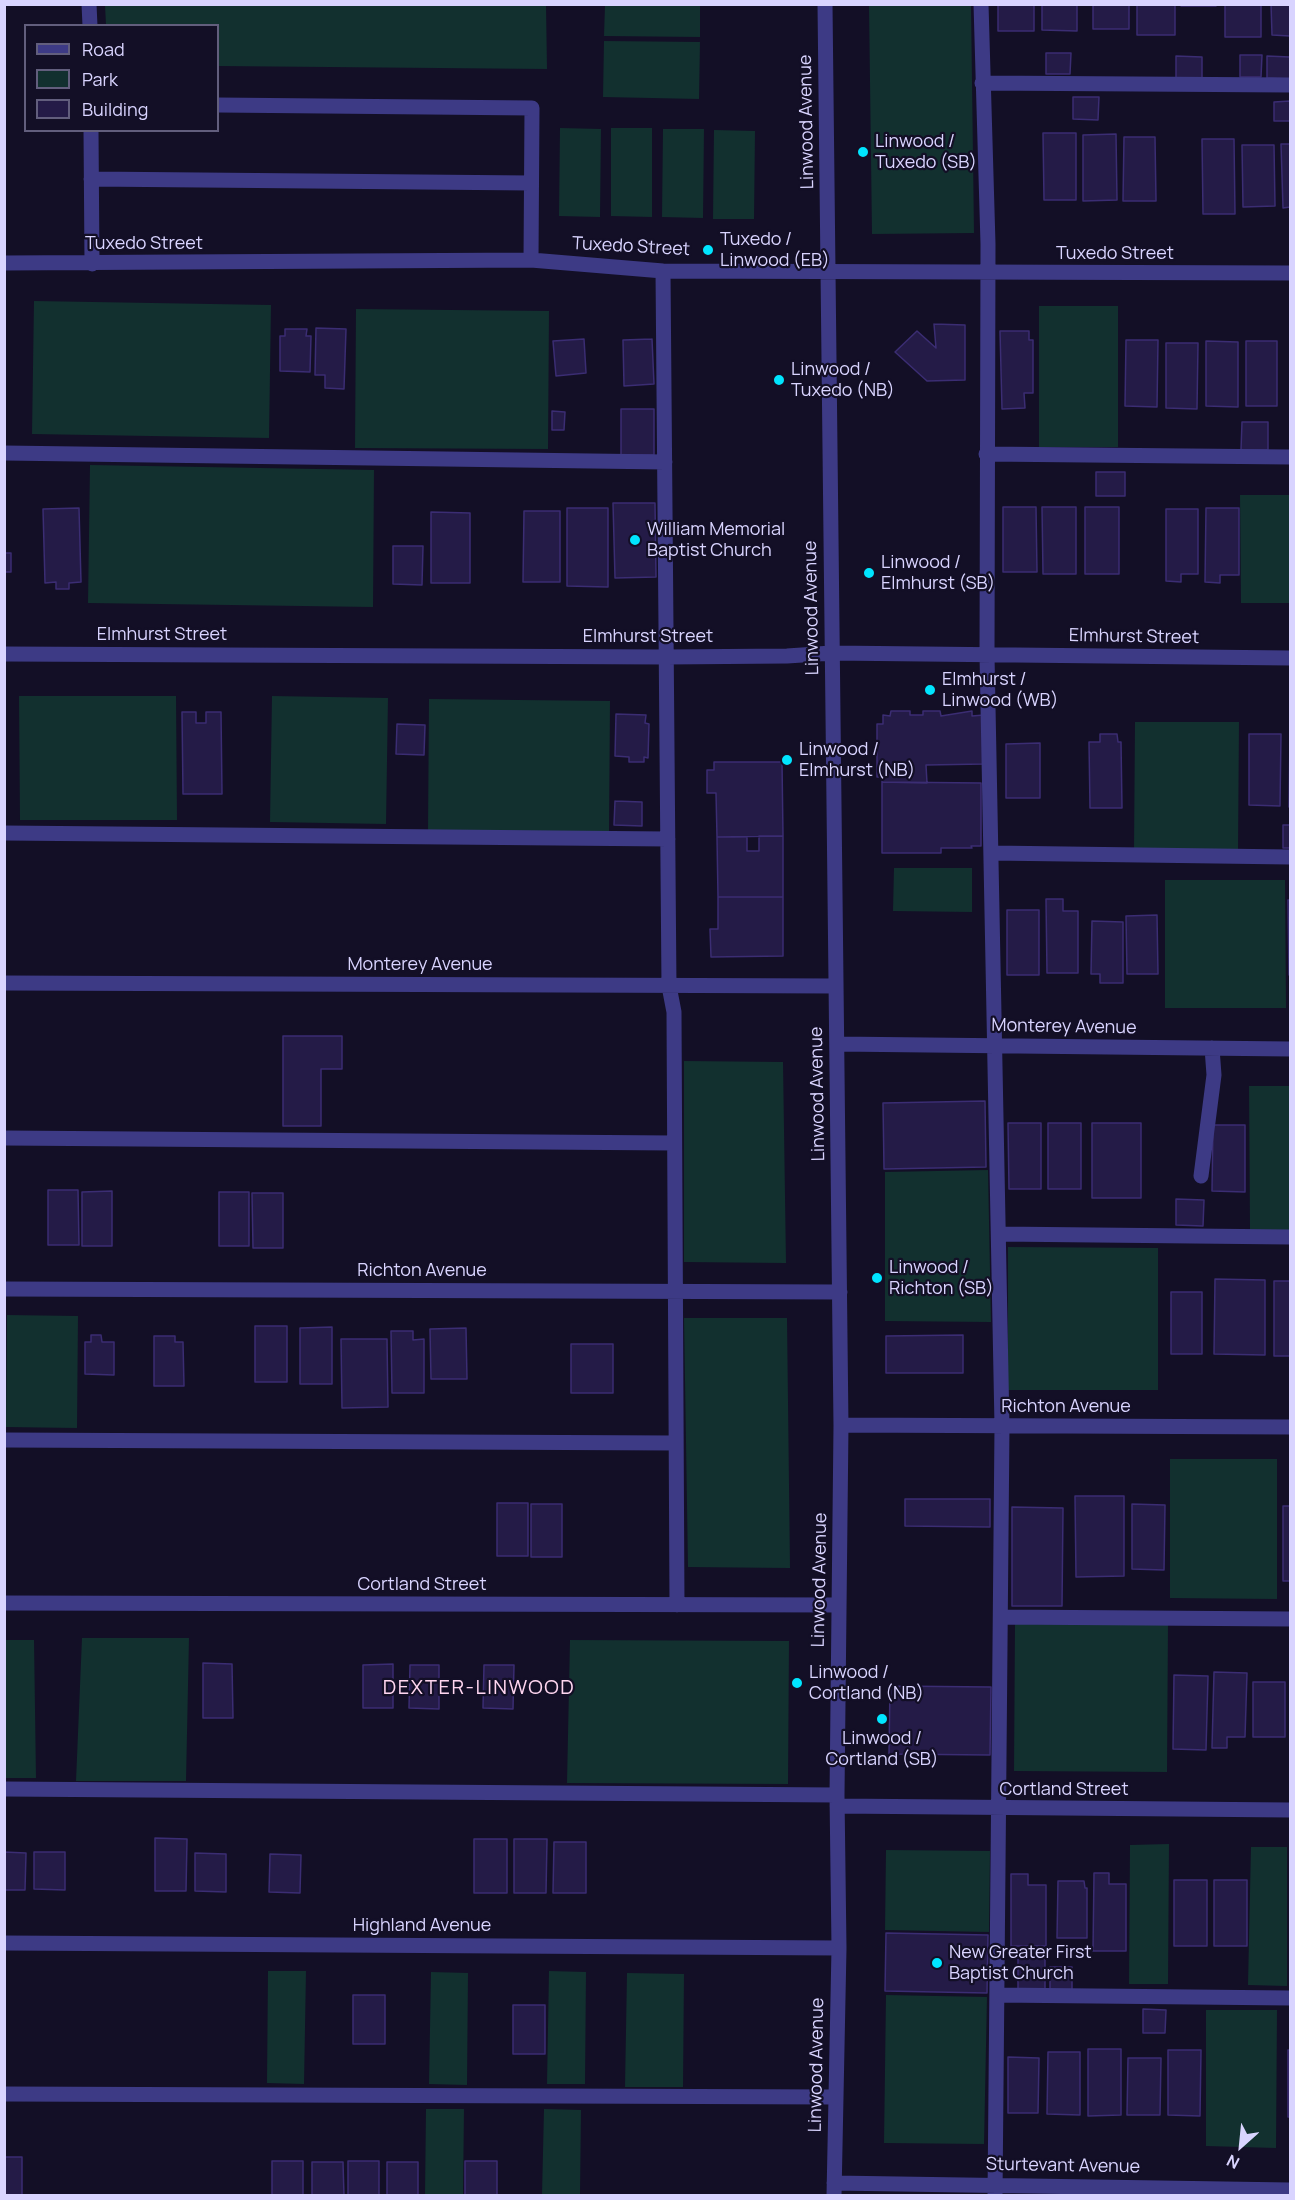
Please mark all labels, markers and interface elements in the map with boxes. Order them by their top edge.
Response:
legend [24,24,219,132]
text: Road [82,37,125,61]
street label: Linwood Avenue [795,54,819,190]
text: Park [82,67,118,91]
text: Building [82,97,148,121]
place label: Linwood / Tuxedo (SB) [875,131,977,174]
marker: Linwood / Tuxedo (SB) [856,145,870,159]
place label: Tuxedo / Linwood (EB) [720,229,830,272]
street label: Tuxedo Street [85,233,203,255]
street label: Tuxedo Street [572,233,690,261]
marker: Tuxedo / Linwood (EB) [701,243,715,257]
street label: Tuxedo Street [1056,243,1174,265]
place label: Linwood / Tuxedo (NB) [791,359,895,401]
marker: Linwood / Tuxedo (NB) [772,373,786,387]
place label: William Memorial Baptist Church [647,519,785,562]
marker: William Memorial Baptist Church [628,533,642,547]
street label: Linwood Avenue [800,540,824,676]
place label: Linwood / Elmhurst (SB) [881,552,995,594]
marker: Linwood / Elmhurst (SB) [862,566,876,580]
street label: Elmhurst Street [97,624,227,646]
street label: Elmhurst Street [1069,625,1199,649]
street label: Elmhurst Street [583,626,713,648]
place label: Elmhurst / Linwood (WB) [942,669,1058,712]
marker: Elmhurst / Linwood (WB) [923,683,937,697]
place label: Linwood / Elmhurst (NB) [799,739,915,782]
marker: Linwood / Elmhurst (NB) [780,753,794,767]
street label: Monterey Avenue [347,954,493,976]
street label: Monterey Avenue [991,1015,1137,1039]
street label: Linwood Avenue [806,1026,830,1162]
place label: Linwood / Richton (SB) [889,1257,994,1300]
street label: Richton Avenue [357,1260,487,1282]
marker: Linwood / Richton (SB) [870,1271,884,1285]
street label: Richton Avenue [1001,1396,1131,1418]
street label: Linwood Avenue [808,1512,832,1648]
street label: Cortland Street [357,1574,487,1596]
place label: Linwood / Cortland (NB) [809,1662,924,1704]
district label: DEXTER-LINWOOD [383,1676,575,1700]
marker: Linwood / Cortland (NB) [790,1676,804,1690]
marker: Linwood / Cortland (SB) [875,1712,889,1726]
place label: Linwood / Cortland (SB) [825,1728,939,1770]
street label: Cortland Street [999,1779,1129,1801]
street label: Highland Avenue [353,1915,491,1937]
place label: New Greater First Baptist Church [949,1942,1092,1984]
marker: New Greater First Baptist Church [930,1956,944,1970]
street label: Linwood Avenue [805,1997,829,2133]
north arrow [1211,2116,1271,2176]
text: N [1223,2150,1243,2174]
street label: Sturtevant Avenue [986,2154,1140,2178]

